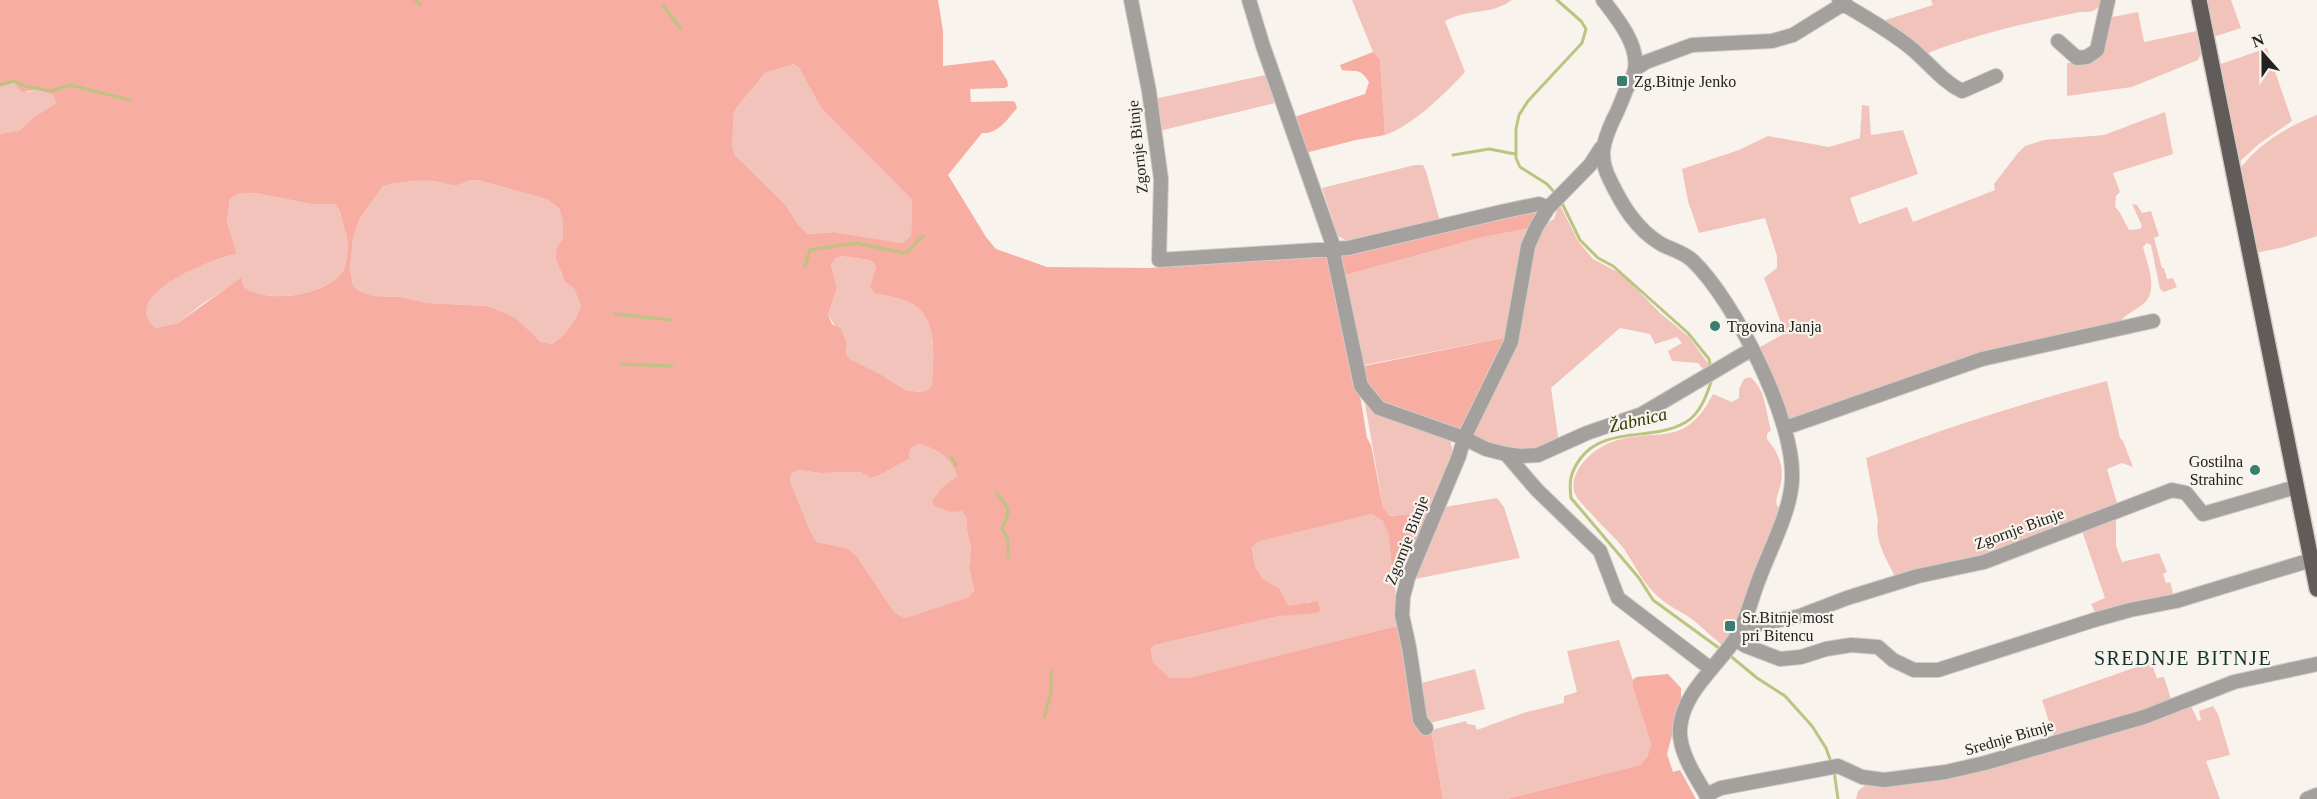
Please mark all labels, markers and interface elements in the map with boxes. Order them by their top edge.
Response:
north arrow [2233,24,2293,84]
text: N [2249,30,2267,50]
place label: Zg.Bitnje Jenko [1634,73,1736,91]
marker: Zg.Bitnje Jenko [1615,74,1629,88]
street label: Zgornje Bitnje [1124,99,1152,194]
place label: Trgovina Janja [1727,318,1822,336]
marker: Trgovina Janja [1708,319,1722,333]
water label: Žabnica [1607,403,1669,436]
place label: Gostilna Strahinc [2189,453,2243,488]
marker: Gostilna Strahinc [2248,463,2262,477]
street label: Zgornje Bitnje [1382,493,1432,587]
street label: Zgornje Bitnje [1972,504,2066,553]
place label: Sr.Bitnje most pri Bitencu [1742,609,1834,645]
marker: Sr.Bitnje most pri Bitencu [1723,619,1737,633]
district label: SREDNJE BITNJE [2094,647,2272,669]
street label: Srednje Bitnje [1963,717,2056,759]

